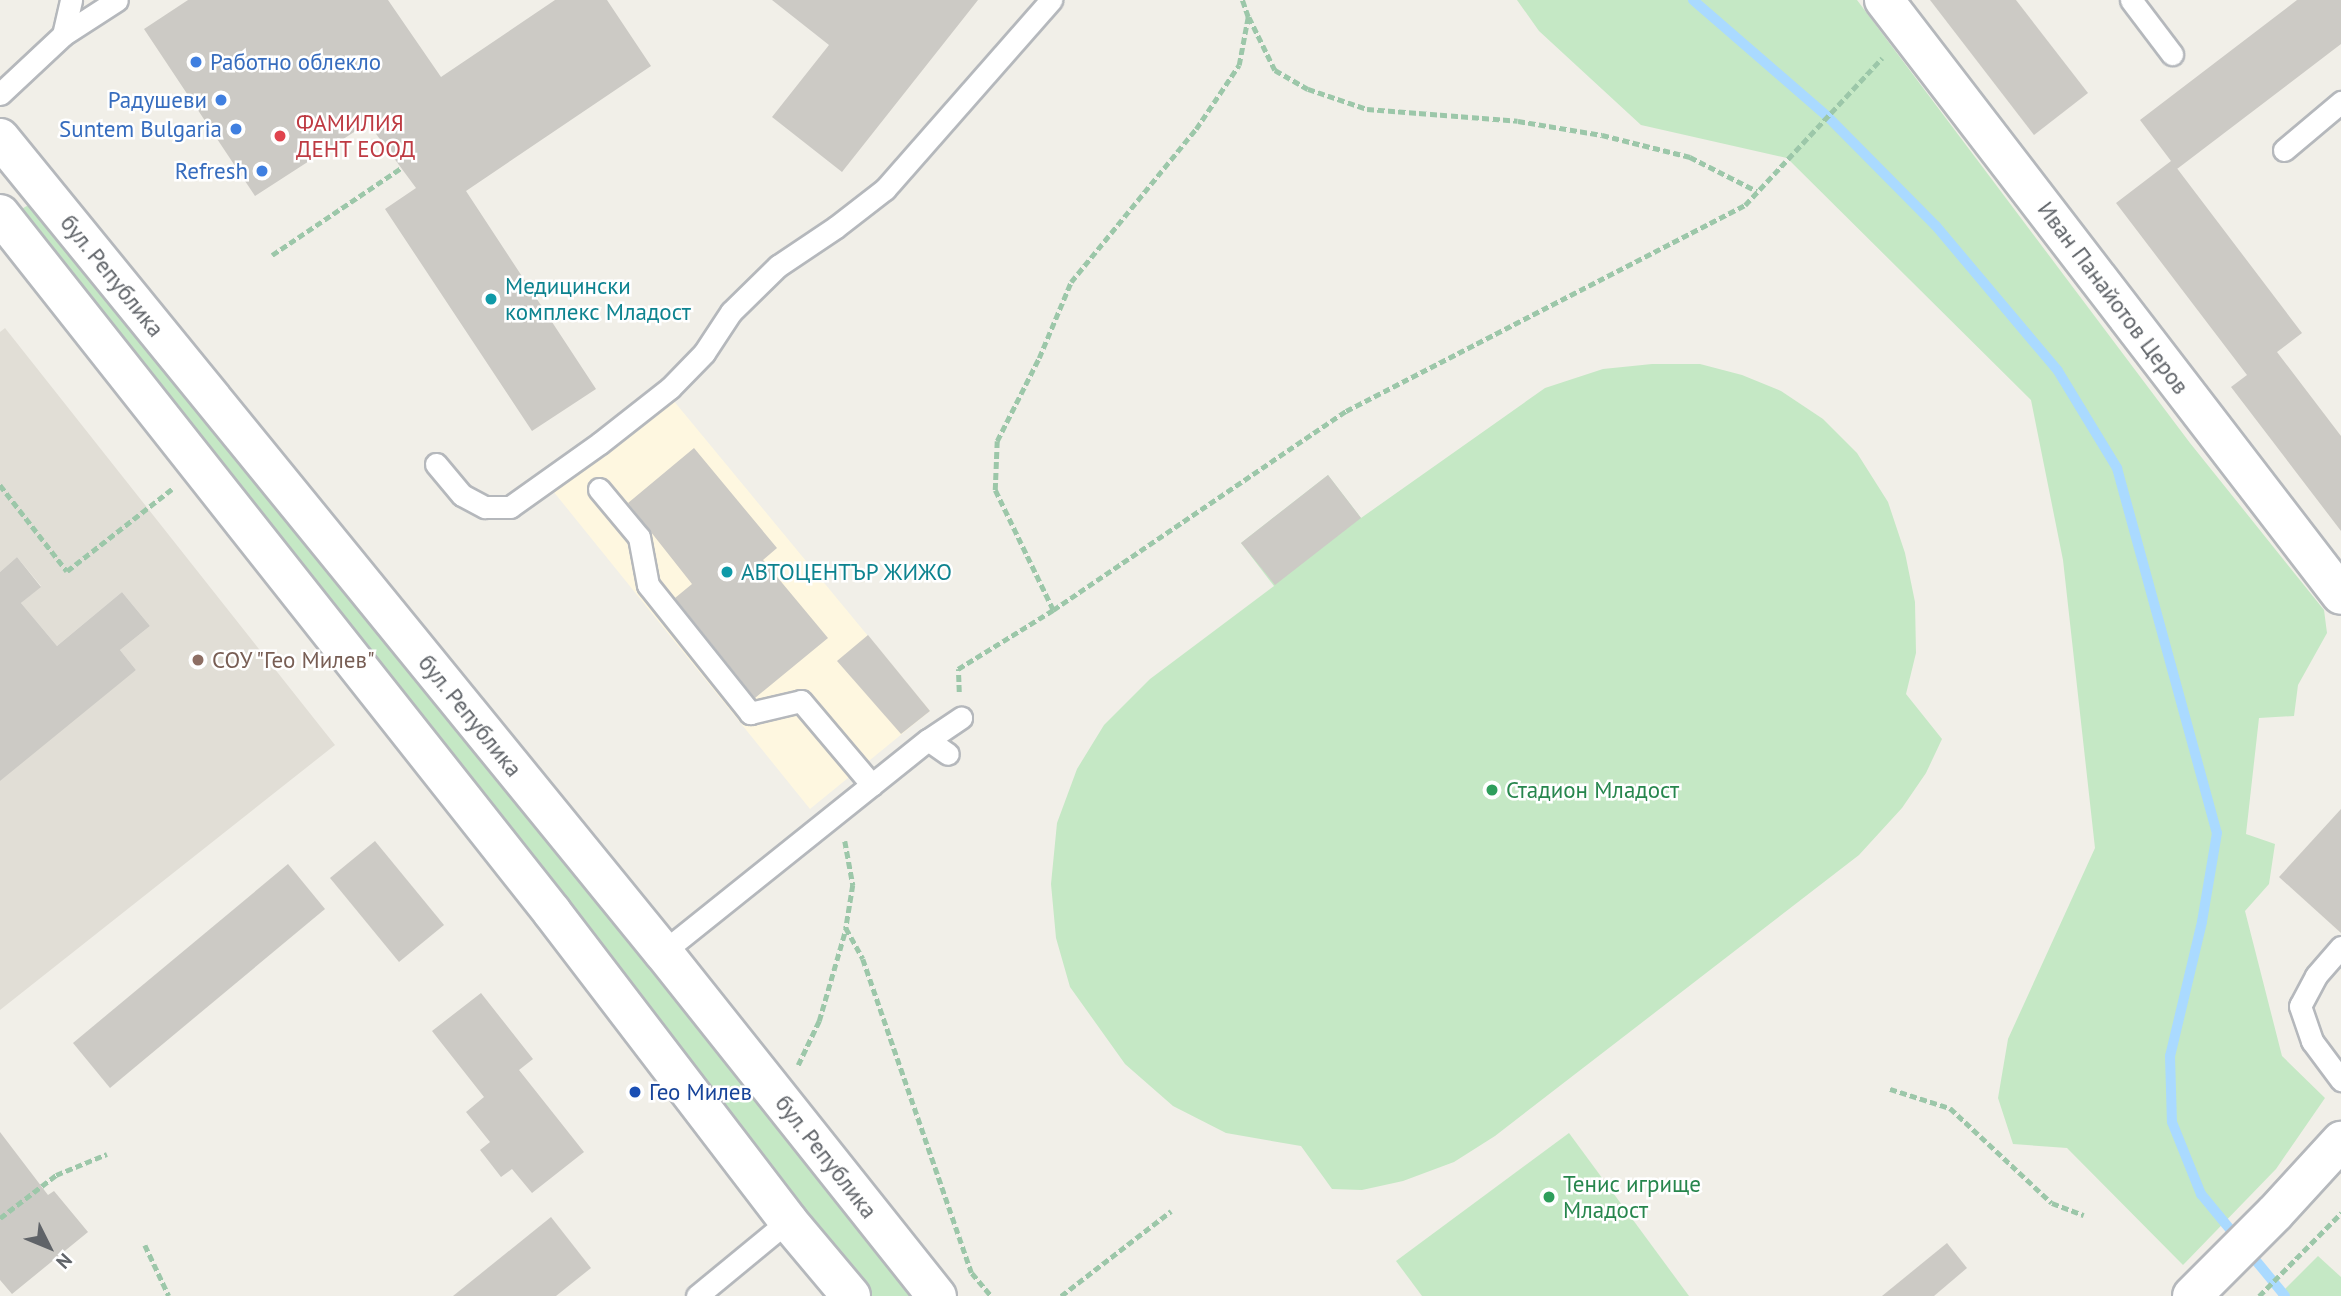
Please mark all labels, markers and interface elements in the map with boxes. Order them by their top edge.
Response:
place label: Работно облекло [210,48,381,76]
marker: Работно облекло [188,54,204,70]
place label: Радушеви [108,86,207,114]
marker: Радушеви [213,92,229,108]
place label: ФАМИЛИЯ ДЕНТ ЕООД [296,109,416,163]
place label: Suntem Bulgaria [59,115,222,143]
marker: Suntem Bulgaria [228,121,244,137]
marker: ФАМИЛИЯ ДЕНТ ЕООД [270,126,290,146]
place label: Refresh [175,157,248,185]
marker: Refresh [254,163,270,179]
street label: Иван Панайотов Церов [2032,196,2194,400]
street label: бул. Република [54,209,170,343]
place label: Медицински комплекс Младост [505,272,691,326]
marker: Медицински комплекс Младост [483,291,499,307]
place label: АВТОЦЕНТЪР ЖИЖО [741,558,953,586]
marker: АВТОЦЕНТЪР ЖИЖО [719,564,735,580]
place label: СОУ "Гео Милев" [212,646,377,674]
street label: бул. Република [412,649,528,783]
marker: СОУ "Гео Милев" [190,652,206,668]
place label: Стадион Младост [1506,776,1679,804]
marker: Стадион Младост [1484,782,1500,798]
place label: Гео Милев [649,1078,752,1106]
marker: Гео Милев [627,1084,643,1100]
street label: бул. Република [769,1089,883,1225]
place label: Тенис игрище Младост [1563,1170,1701,1224]
marker: Тенис игрище Младост [1541,1189,1557,1205]
north arrow [14,1212,84,1282]
text: N [51,1249,77,1274]

